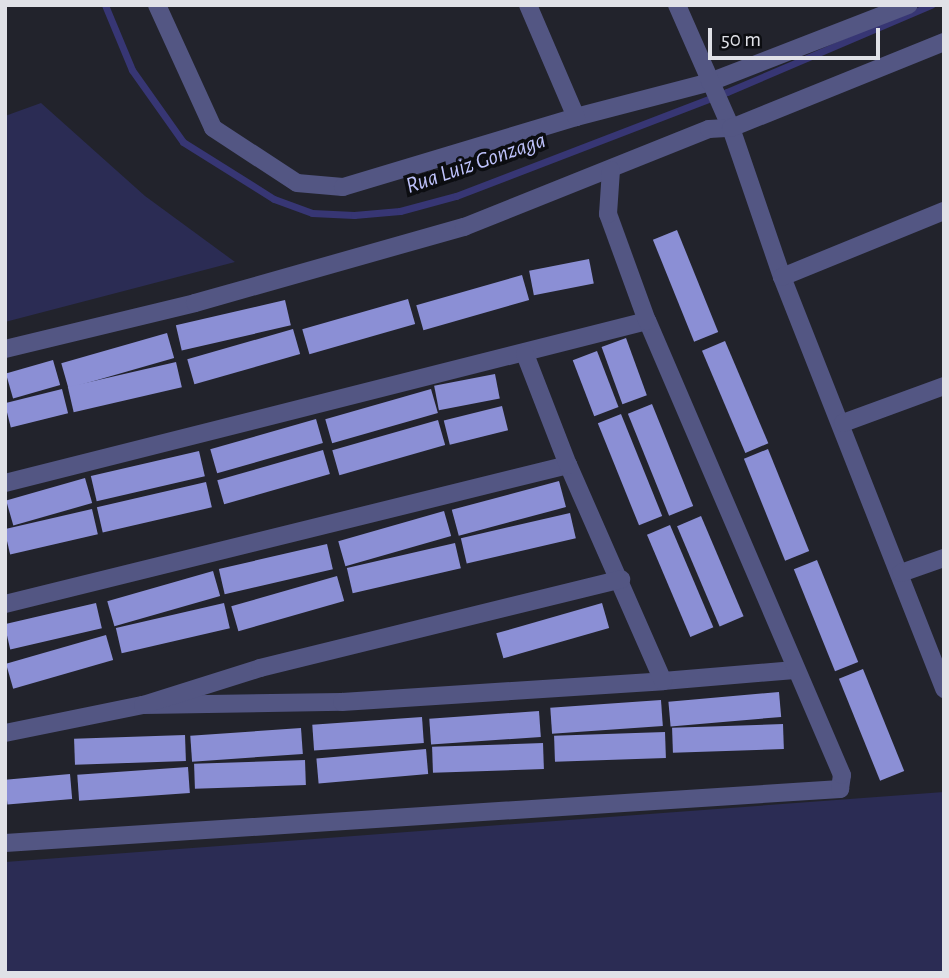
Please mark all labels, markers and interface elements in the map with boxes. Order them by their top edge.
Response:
scale bar [711,14,883,58]
text: 50 m [721,29,761,50]
water label: Rua Luiz Gonzaga [402,127,550,201]

